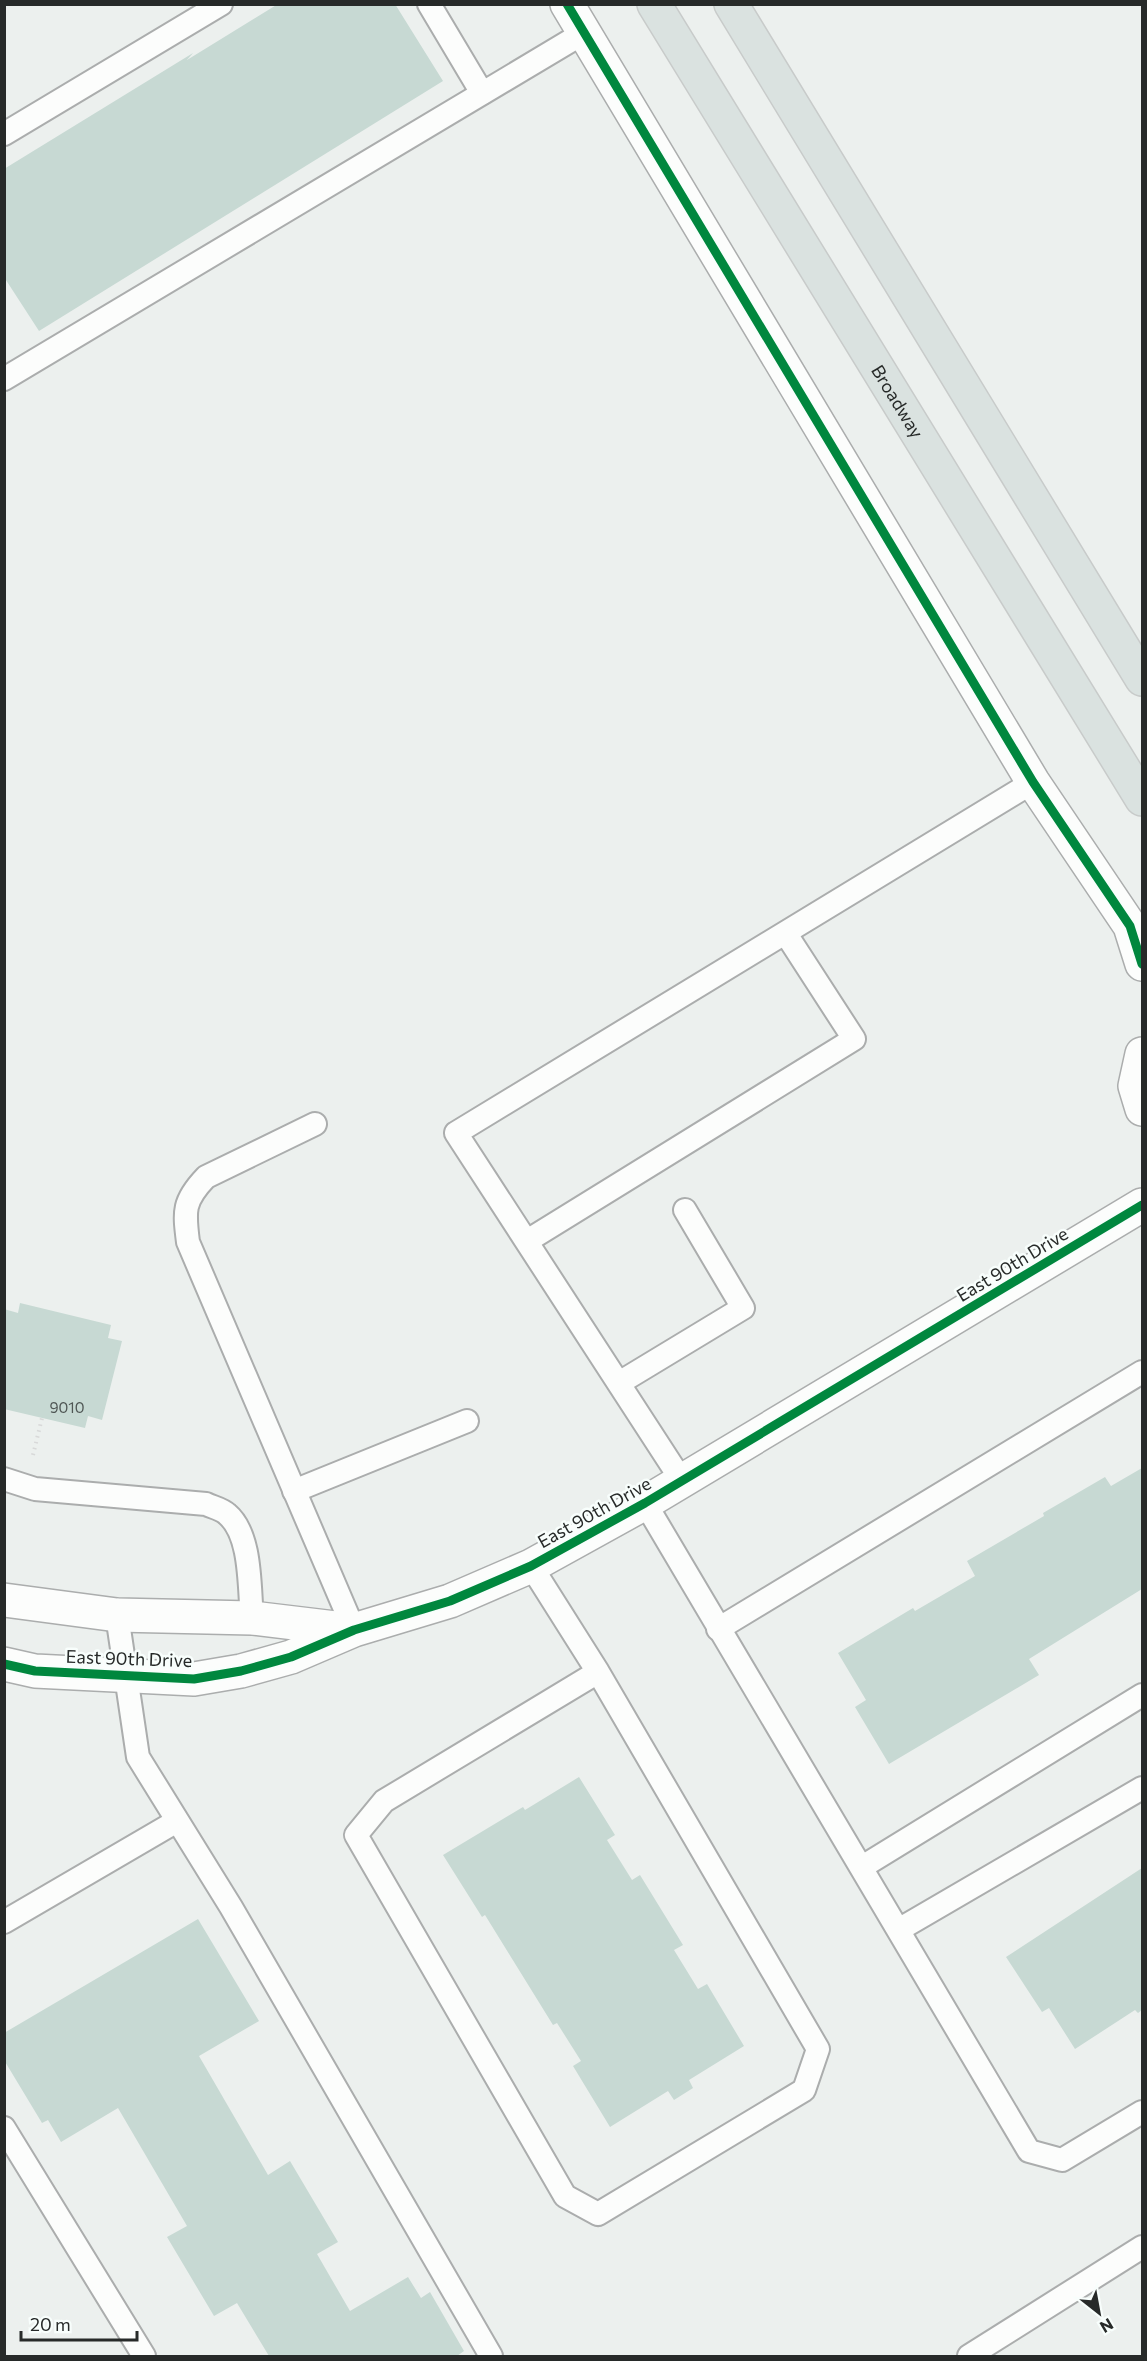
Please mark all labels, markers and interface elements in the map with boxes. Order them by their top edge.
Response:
street label: Broadway [867,360,929,442]
street label: East 90th Drive [952,1222,1072,1306]
house number: 9010 [49,1398,85,1416]
street label: East 90th Drive [533,1472,655,1552]
street label: East 90th Drive [65,1645,193,1671]
north arrow [1069,2283,1129,2343]
scale bar [21,2304,136,2342]
text: 20 m [30,2313,71,2335]
text: N [1097,2315,1117,2338]

